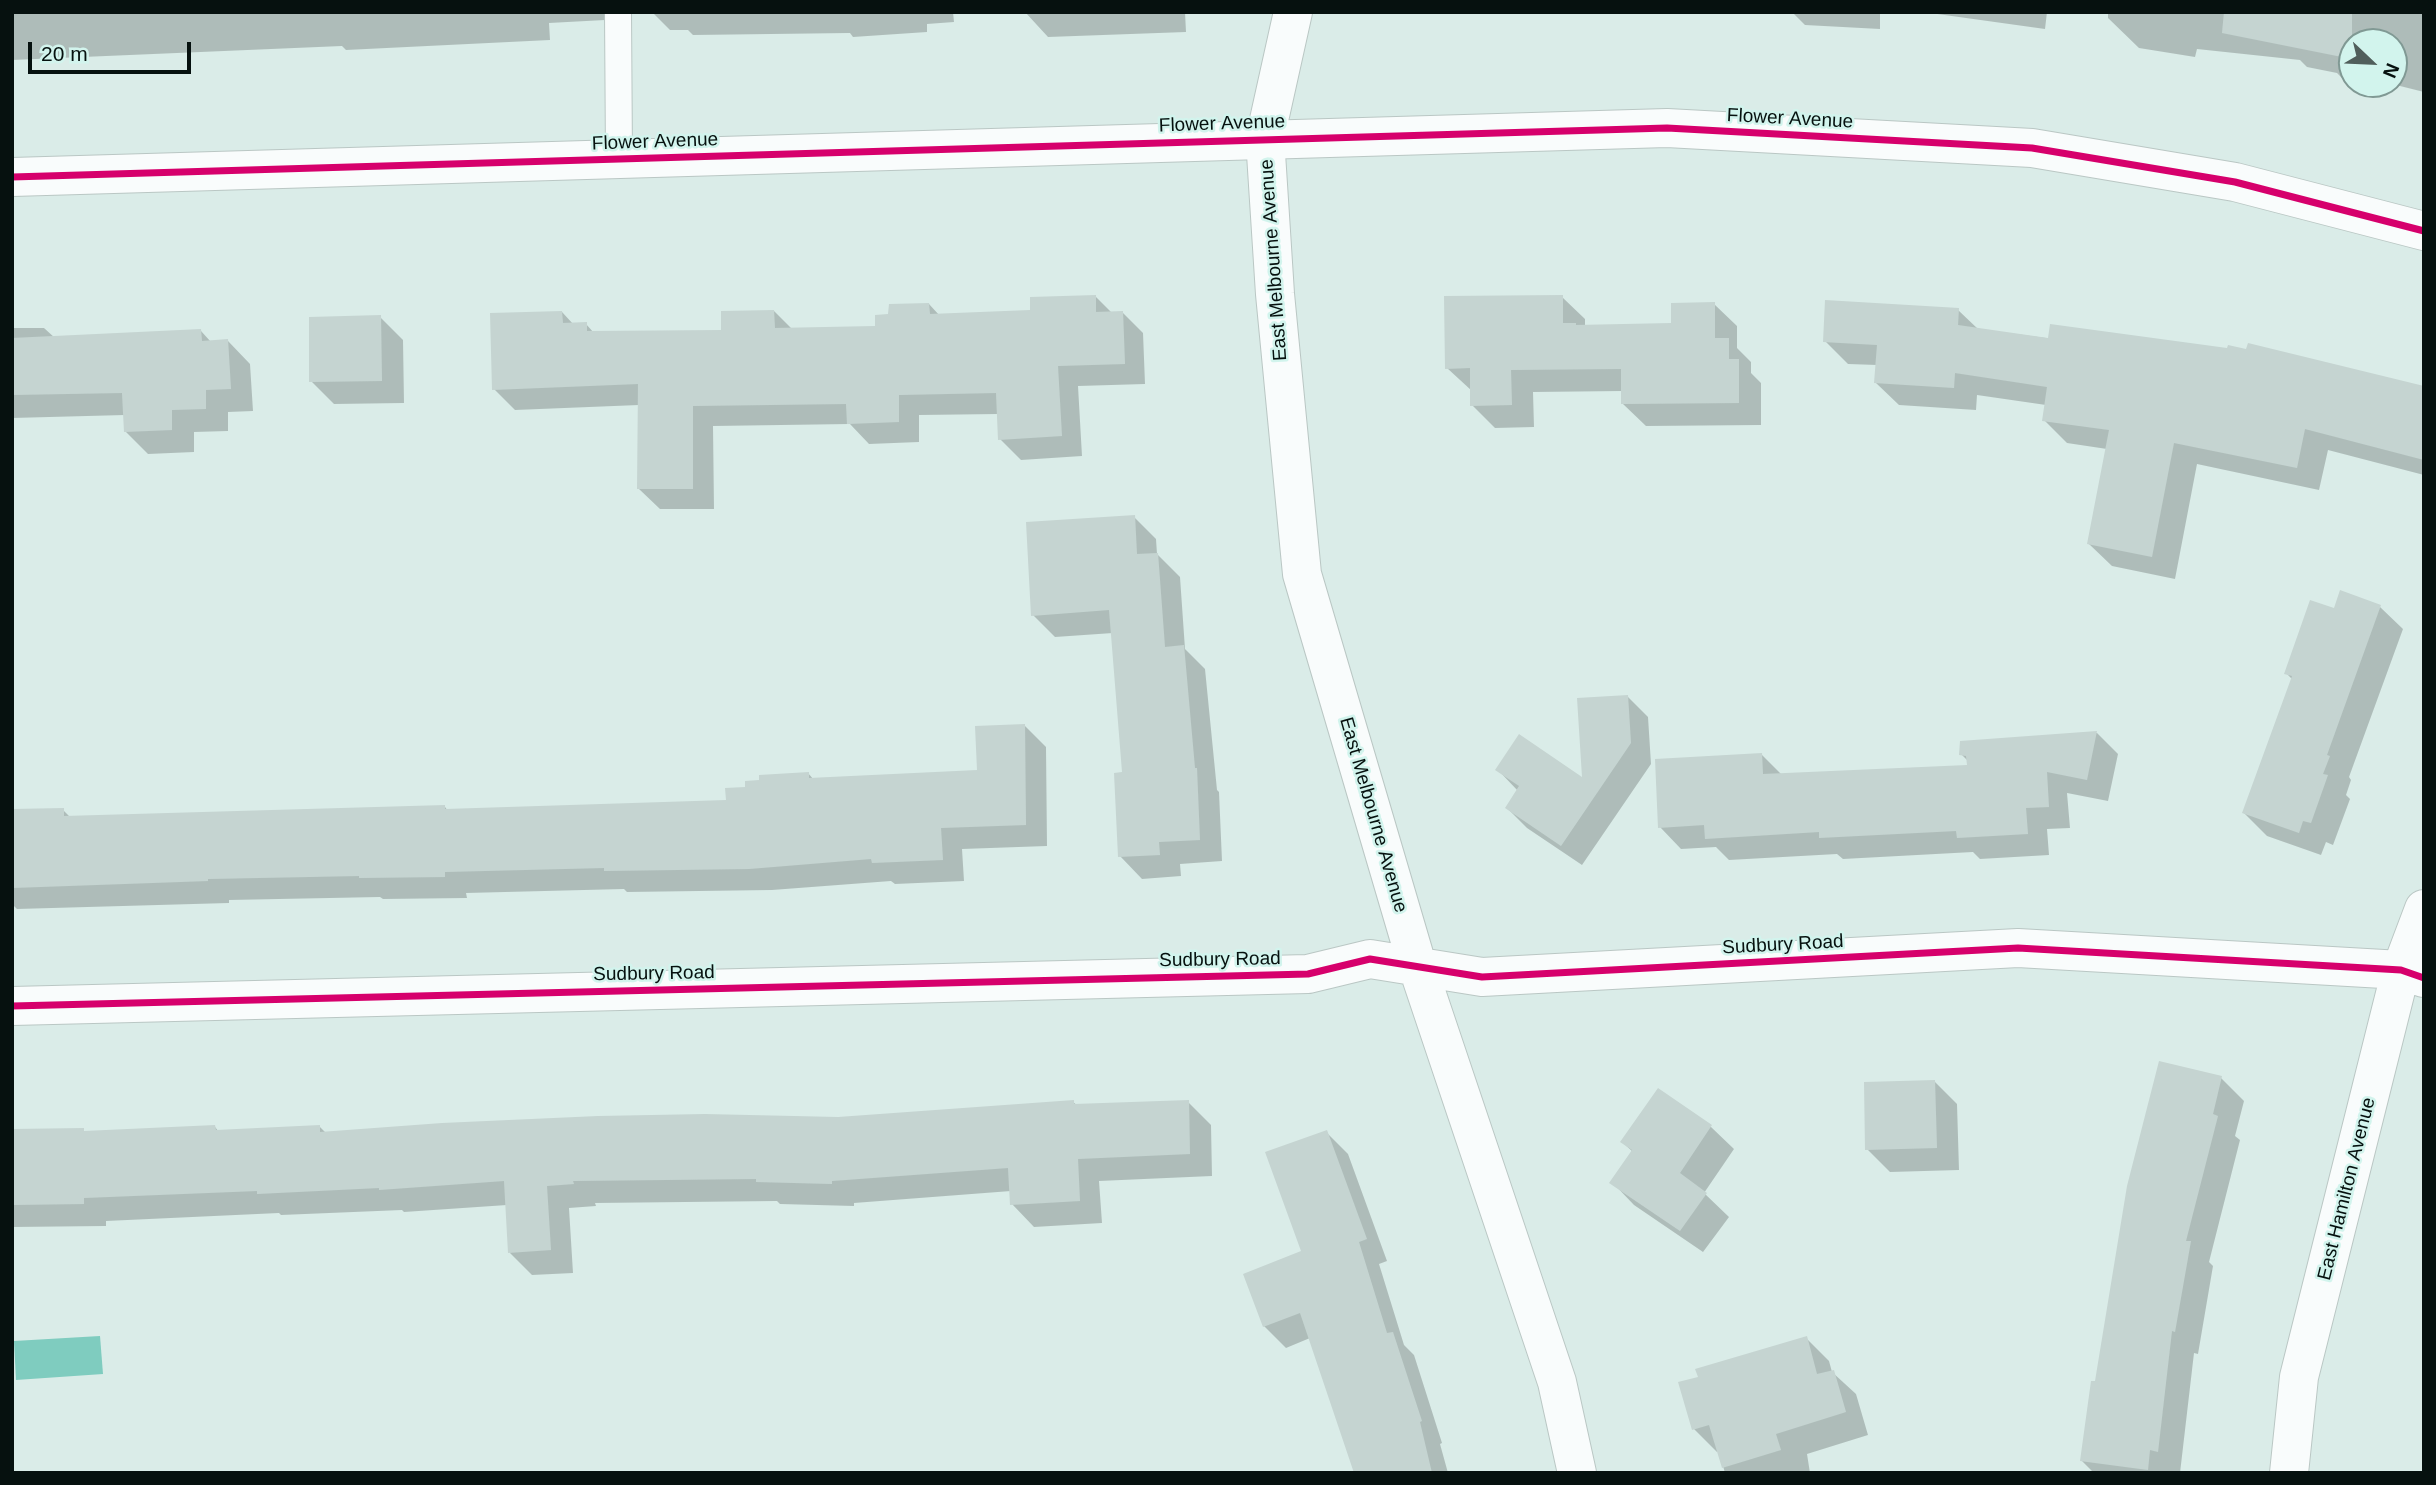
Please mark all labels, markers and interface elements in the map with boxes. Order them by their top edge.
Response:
scale bar [32,28,194,72]
north arrow [2338,28,2408,98]
text: 20 m [41,42,88,65]
text: N [2379,60,2403,81]
street label: Flower Avenue [1726,104,1854,134]
street label: Flower Avenue [1158,110,1286,138]
street label: Flower Avenue [591,128,719,156]
street label: East Melbourne Avenue [1256,158,1292,362]
street label: East Melbourne Avenue [1334,715,1412,915]
street label: Sudbury Road [1722,930,1844,960]
street label: Sudbury Road [1159,948,1281,972]
street label: Sudbury Road [593,962,715,986]
street label: East Hamilton Avenue [2313,1095,2381,1283]

